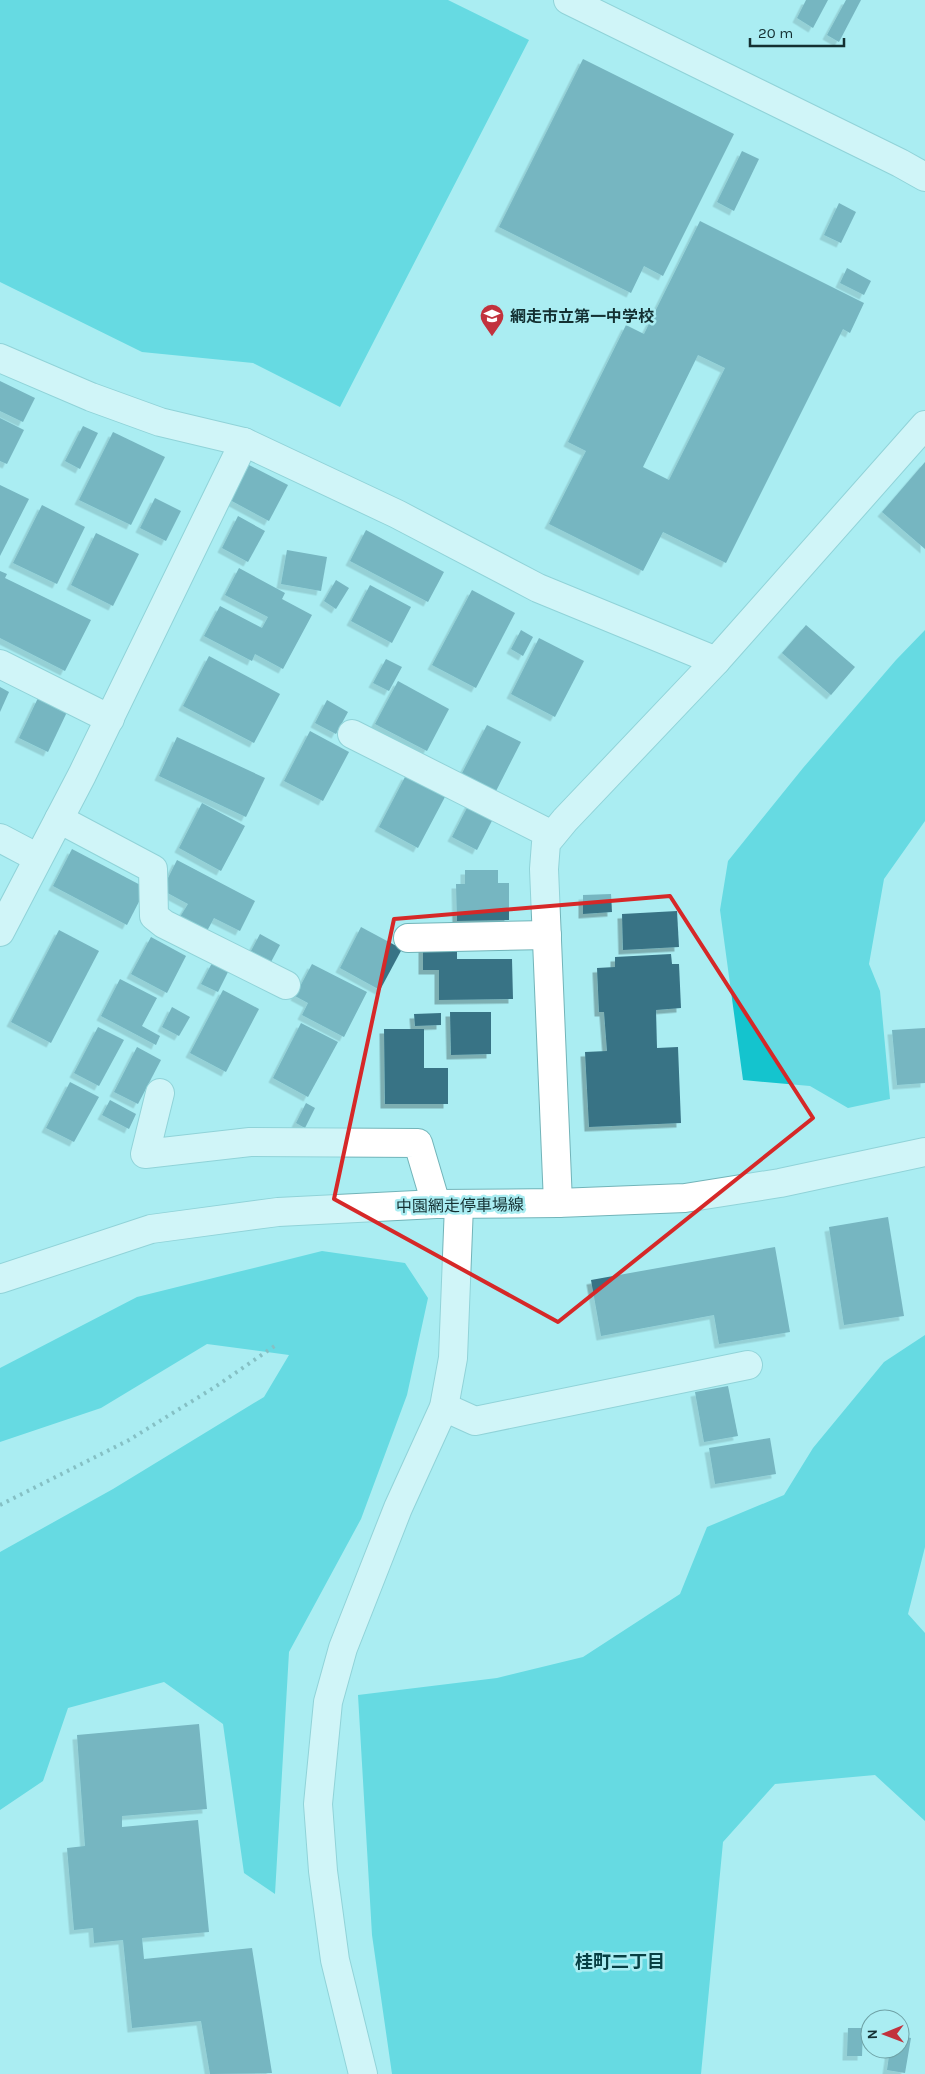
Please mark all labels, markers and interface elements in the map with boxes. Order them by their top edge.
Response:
scale bar [750,15,844,47]
text: 20 m [758,24,793,42]
school or university icon: 網走市立第一中学校 [479,303,505,337]
place label: 網走市立第一中学校 [510,307,654,326]
street label: 中園網走停車場線 [396,1195,524,1216]
district label: 桂町二丁目 [575,1951,665,1973]
north arrow [860,2009,910,2059]
text: N [864,2029,881,2039]

